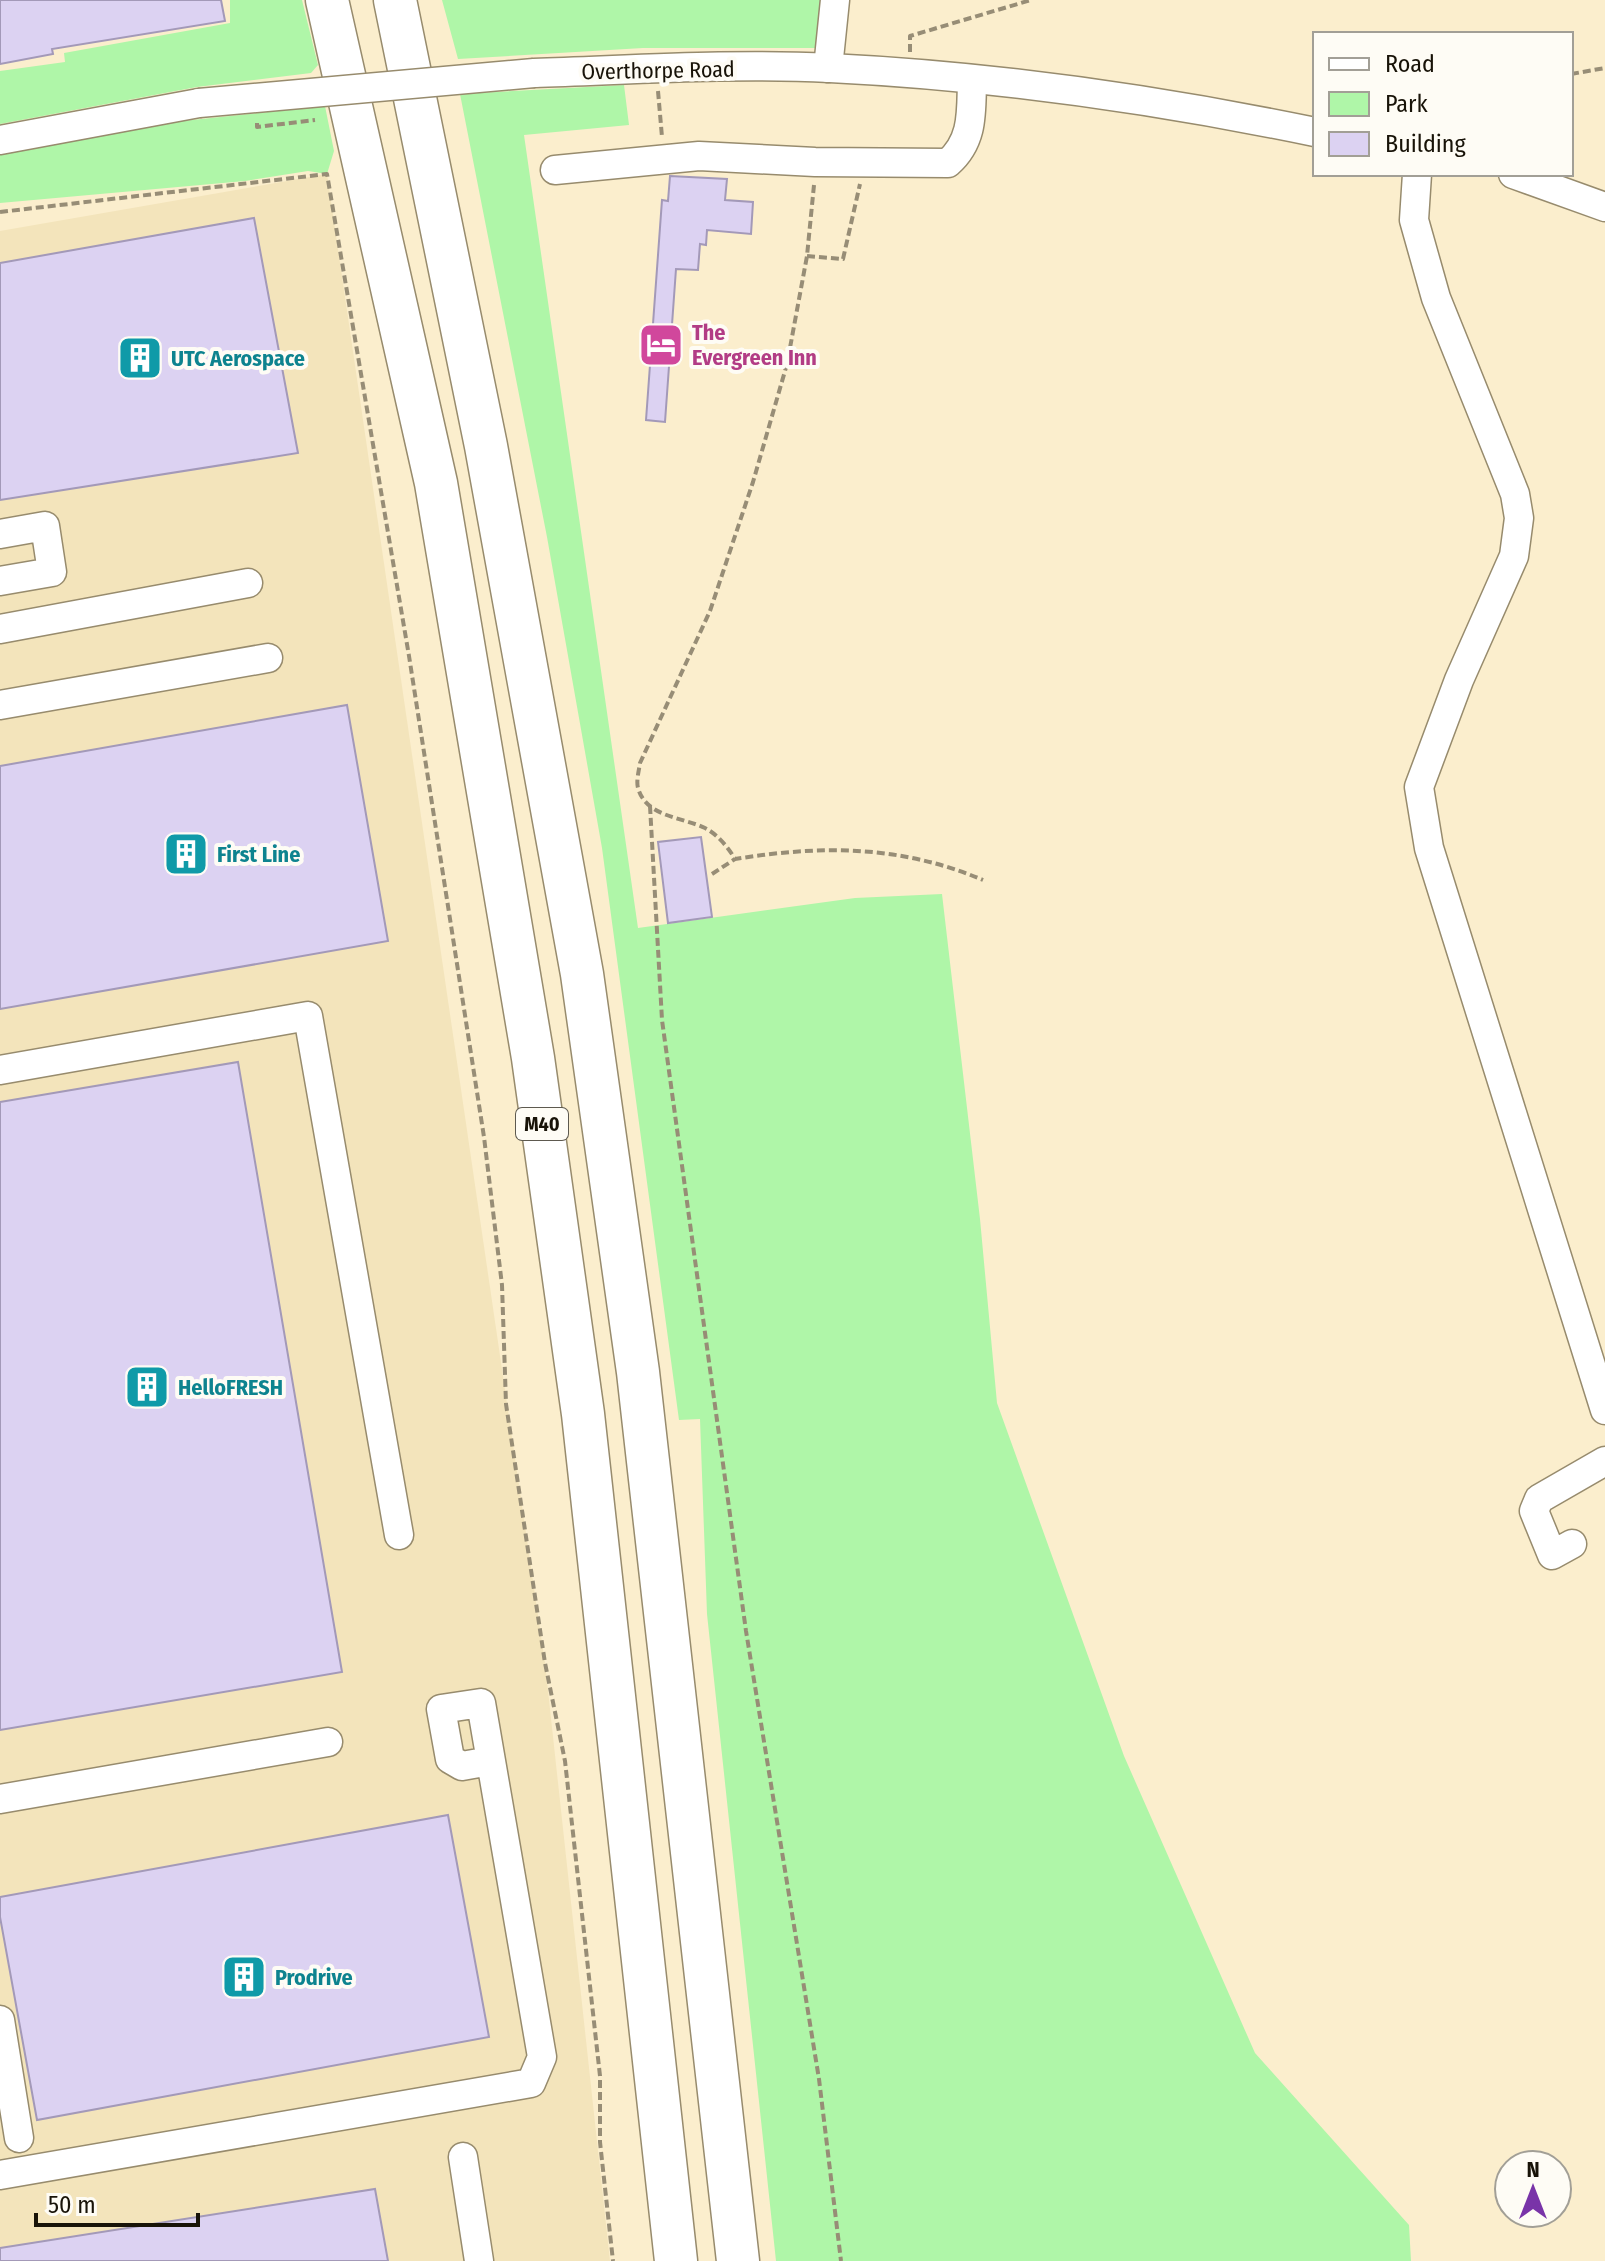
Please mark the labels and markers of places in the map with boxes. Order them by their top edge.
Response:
place label: The Evergreen Inn [692,319,817,371]
hotel icon: The Evergreen Inn [637,321,685,369]
building icon: UTC Aerospace [116,334,164,382]
place label: UTC Aerospace [171,345,305,372]
building icon: First Line [162,830,210,878]
place label: First Line [217,841,300,868]
building icon: HelloFRESH [123,1363,171,1411]
place label: HelloFRESH [178,1374,283,1401]
building icon: Prodrive [220,1953,268,2001]
place label: Prodrive [275,1964,353,1991]

